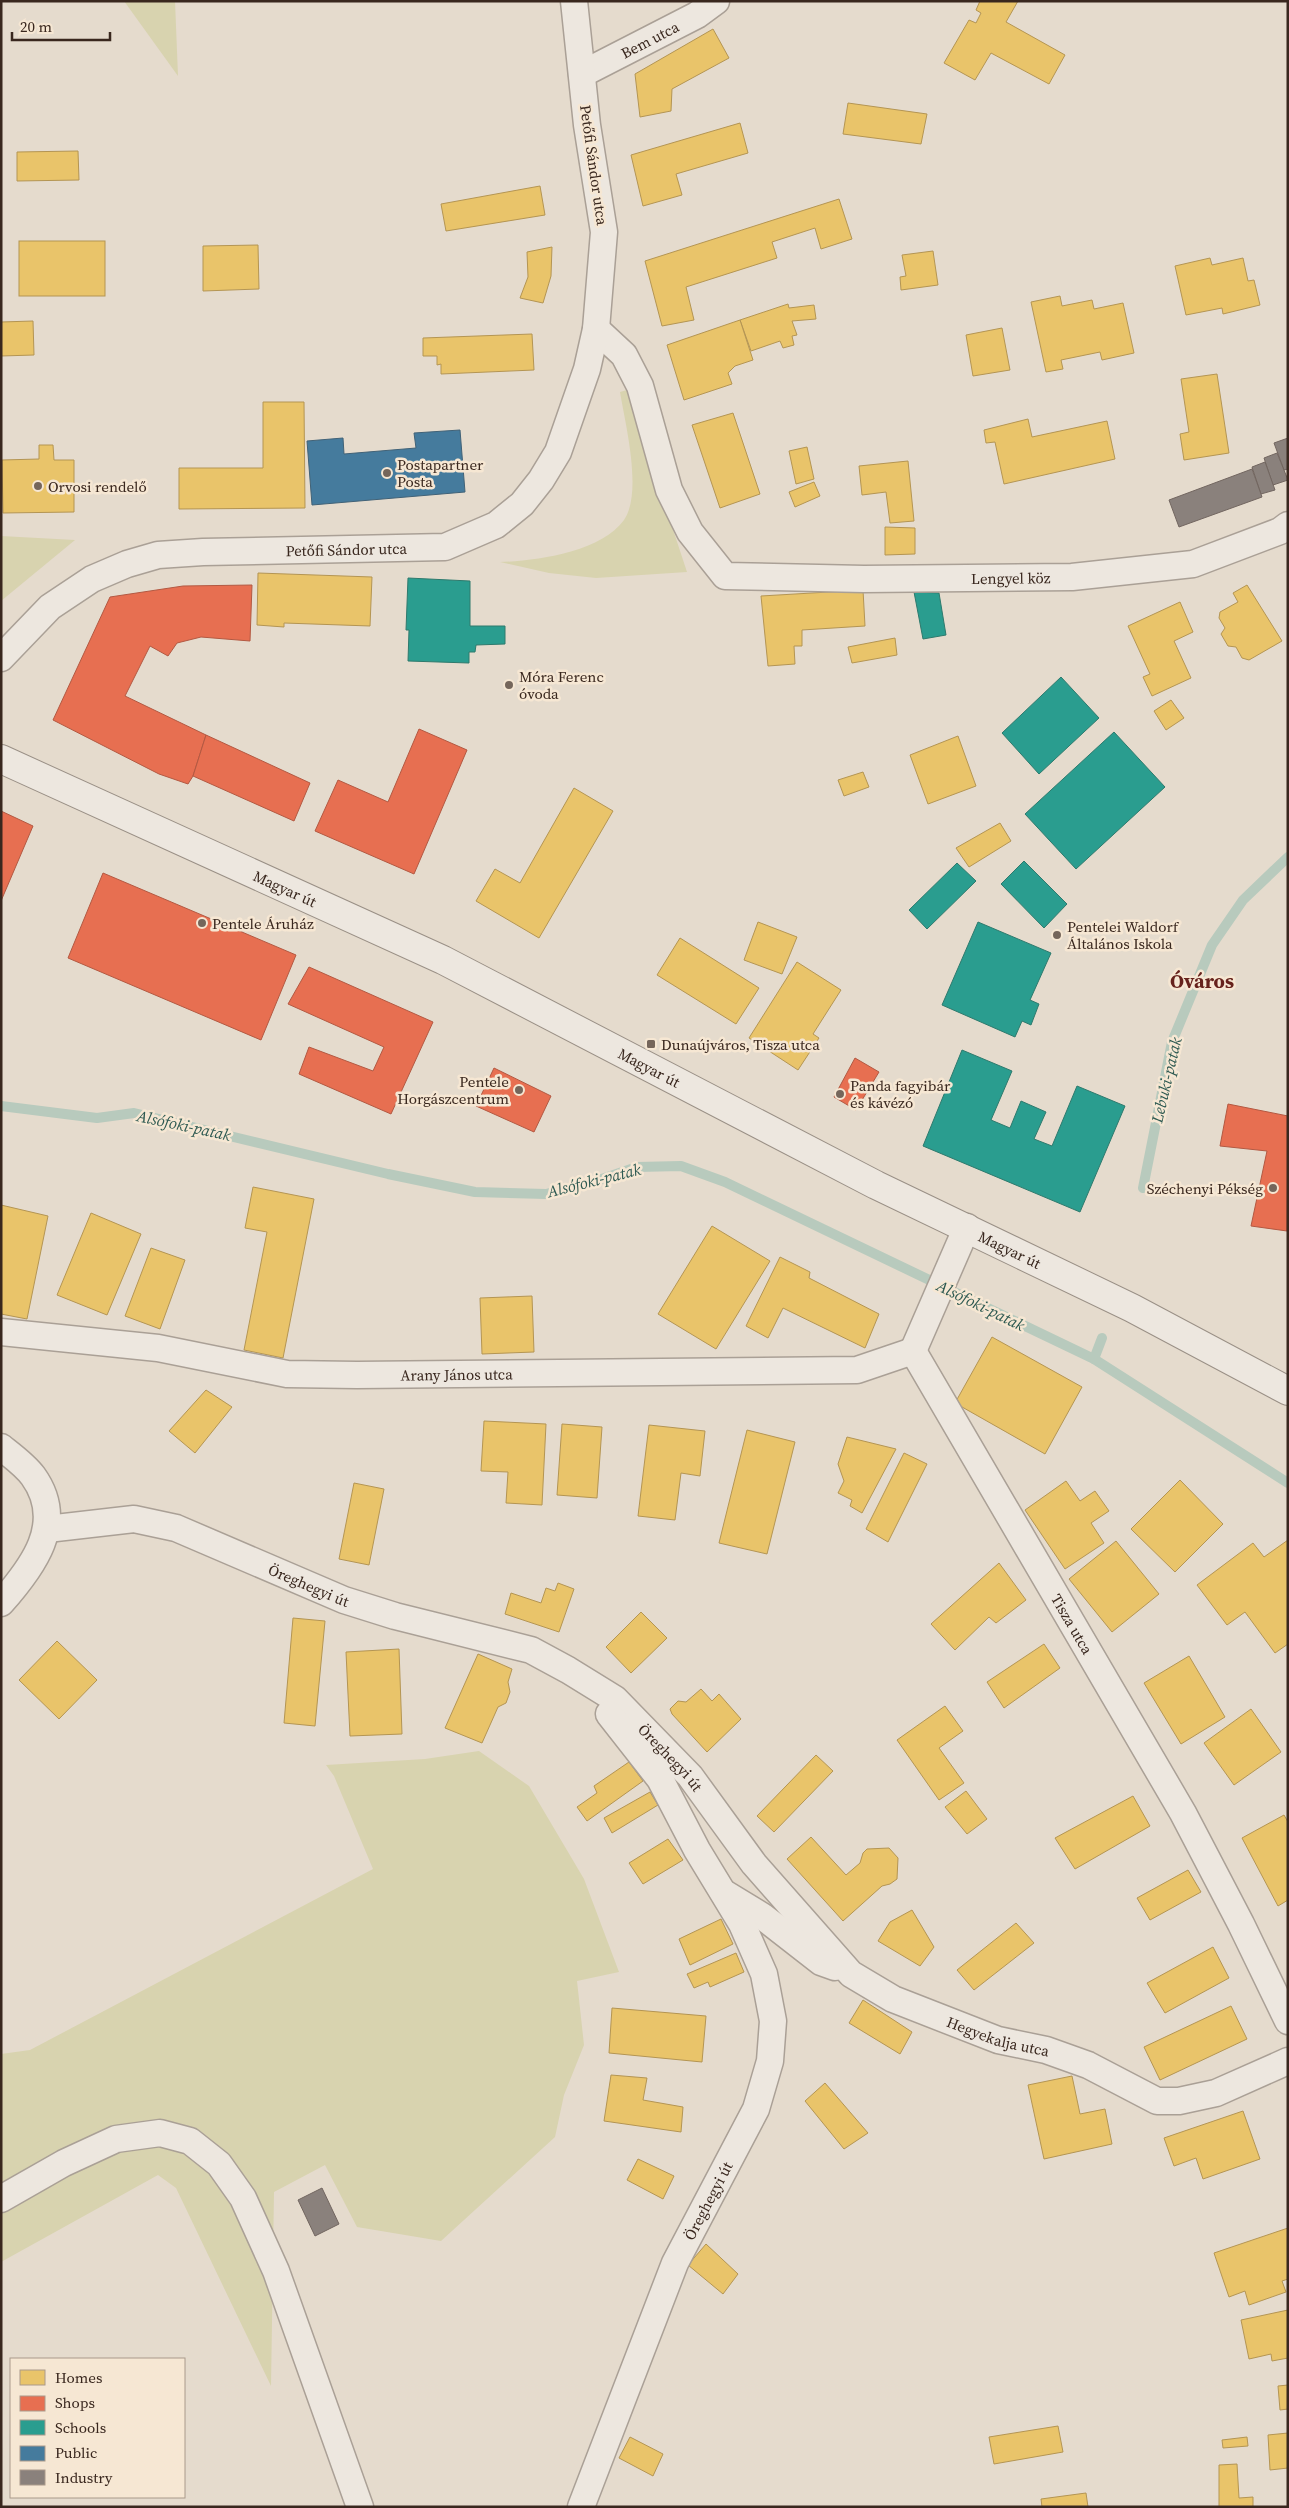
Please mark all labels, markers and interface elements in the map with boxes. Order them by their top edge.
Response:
scale bar [12,10,110,42]
street label: Bem utca [617,15,683,63]
text: 20 m [20,16,52,37]
street label: Petőfi Sándor utca [575,103,613,227]
place label: Postapartner Posta [397,454,484,492]
marker: Postapartner Posta [381,467,393,479]
place label: Orvosi rendelő [48,476,147,497]
marker: Orvosi rendelő [32,480,44,492]
street label: Petőfi Sándor utca [285,537,408,561]
street label: Lengyel köz [971,567,1051,588]
place label: Móra Ferenc óvoda [519,666,604,704]
marker: Móra Ferenc óvoda [503,679,515,691]
street label: Magyar út [250,865,320,912]
place label: Pentele Áruház [212,913,314,934]
place label: Pentelei Waldorf Általános Iskola [1067,916,1180,954]
marker: Pentele Áruház [196,917,208,929]
marker: Pentelei Waldorf Általános Iskola [1051,929,1063,941]
district label: Óváros [1170,967,1234,995]
place label: Dunaújváros, Tisza utca [661,1034,820,1055]
water label: Lebuki-patak [1145,1035,1187,1126]
marker: Dunaújváros, Tisza utca [645,1038,657,1050]
street label: Magyar út [615,1042,684,1092]
place label: Pentele Horgászcentrum [397,1071,509,1109]
place label: Panda fagyibár és kávézó [850,1075,951,1113]
marker: Pentele Horgászcentrum [513,1084,525,1096]
marker: Panda fagyibár és kávézó [834,1088,846,1100]
water label: Alsófoki-patak [134,1104,233,1146]
water label: Alsófoki-patak [544,1158,643,1202]
place label: Széchenyi Pékség [1147,1178,1263,1199]
marker: Széchenyi Pékség [1267,1182,1279,1194]
street label: Magyar út [975,1225,1045,1273]
water label: Alsófoki-patak [932,1274,1029,1336]
street label: Arany János utca [400,1363,513,1385]
street label: Öreghegyi út [265,1558,352,1611]
street label: Tisza utca [1047,1590,1099,1658]
street label: Öreghegyi út [634,1719,708,1795]
street label: Hegyekalja utca [944,2011,1052,2061]
street label: Öreghegyi út [679,2158,737,2244]
legend [10,2358,185,2498]
text: Homes [55,2367,102,2388]
text: Shops [55,2392,95,2413]
text: Schools [55,2417,106,2438]
text: Public [55,2442,97,2463]
text: Industry [55,2467,113,2488]

